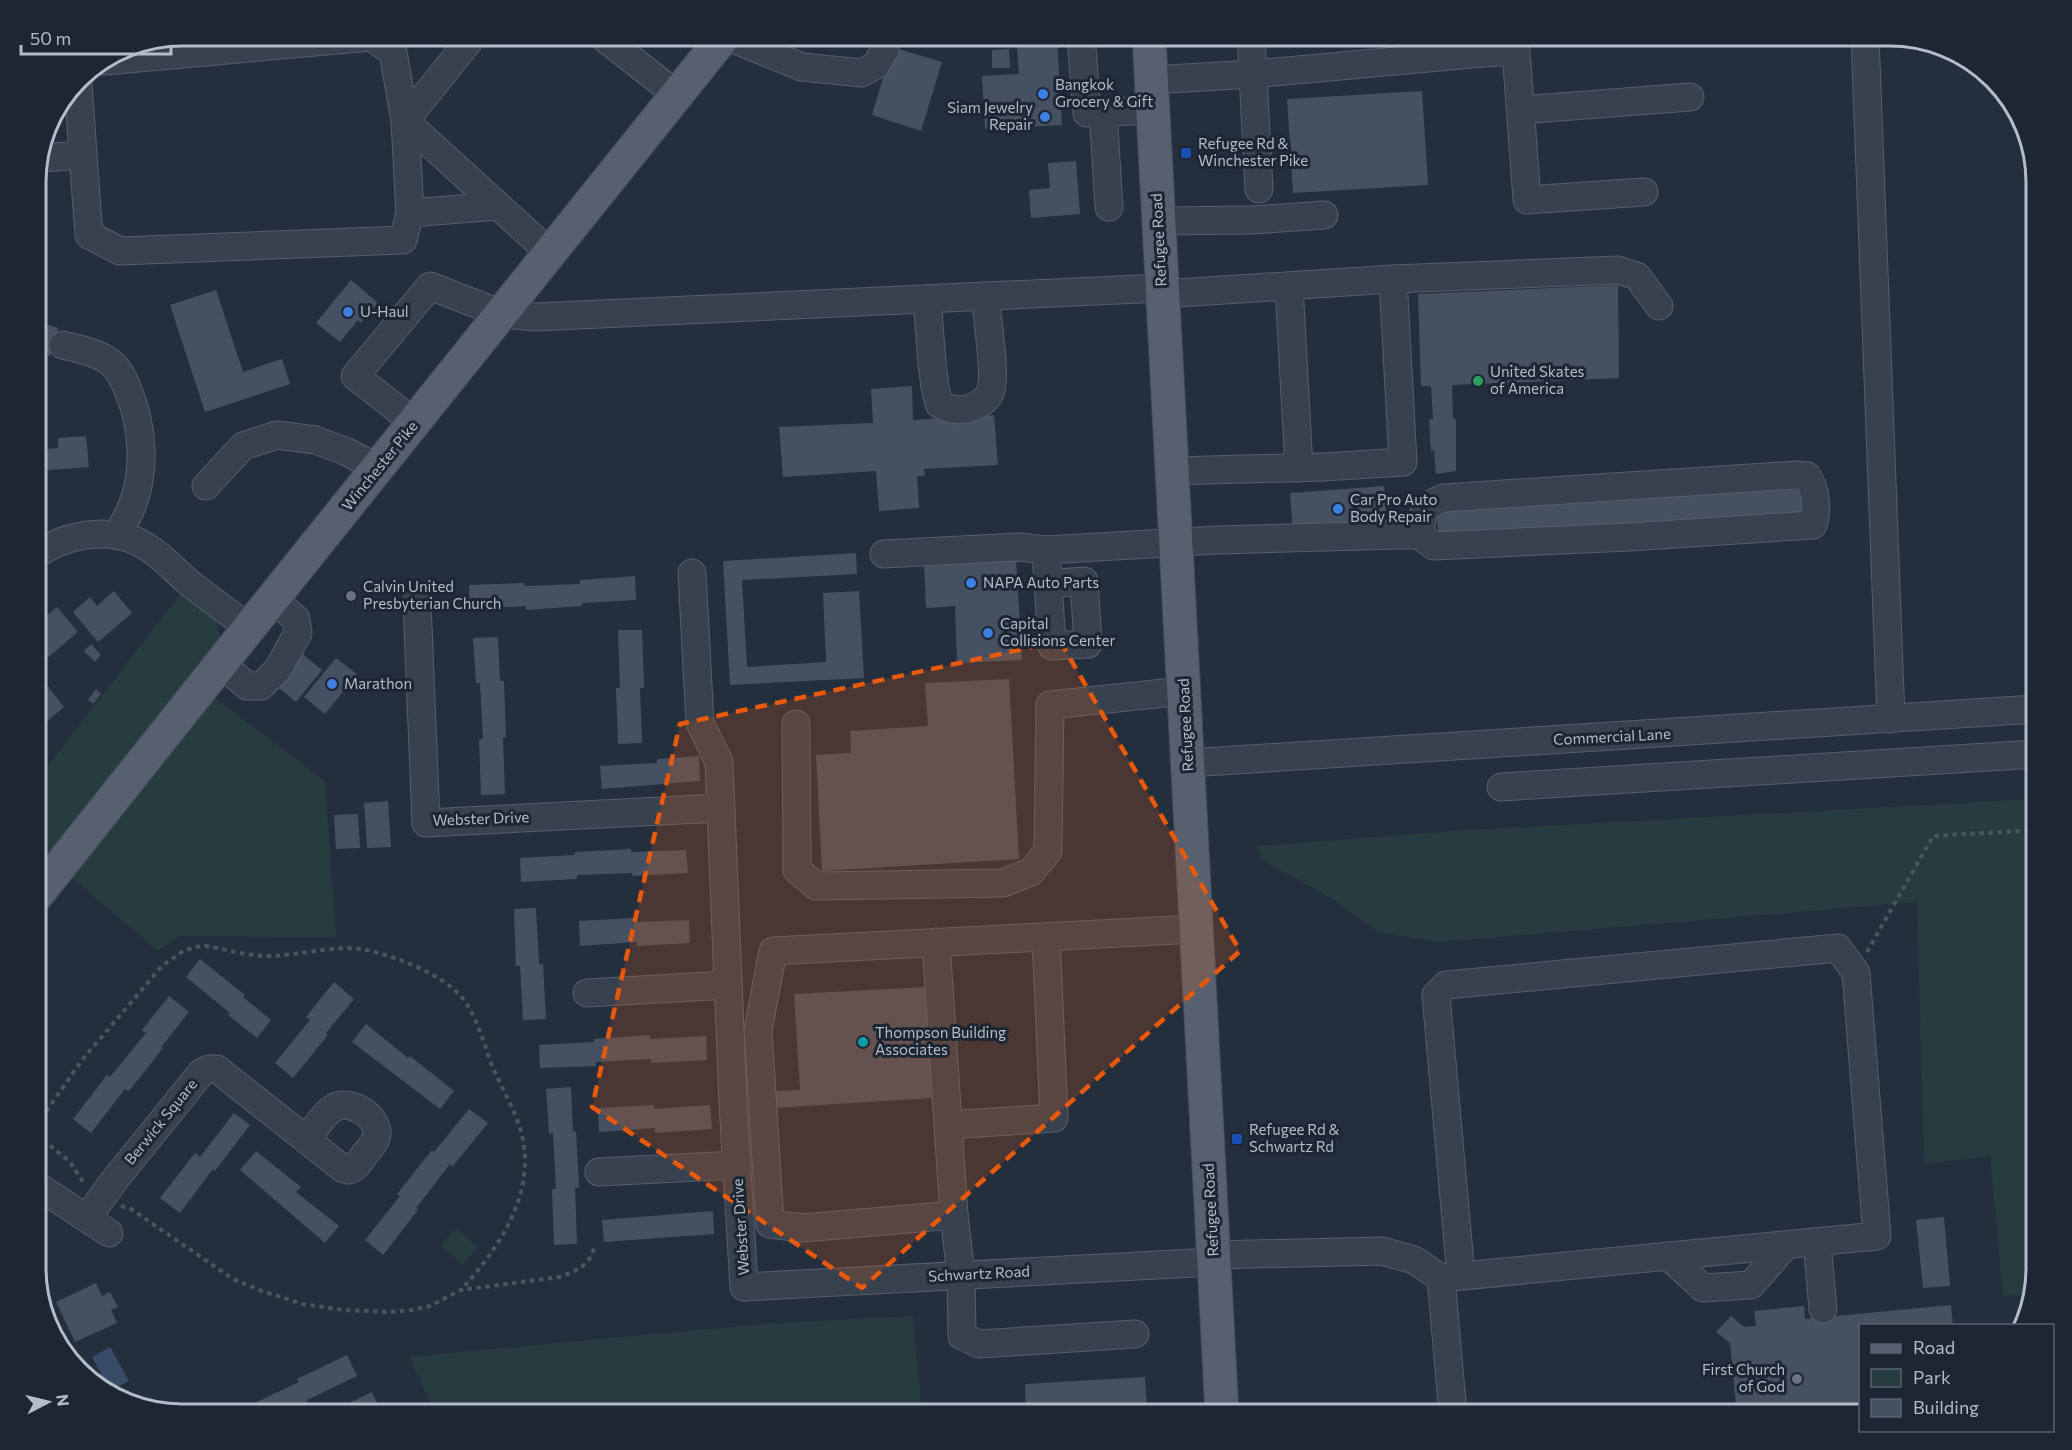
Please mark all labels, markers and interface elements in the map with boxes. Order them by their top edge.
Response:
scale bar [21,18,171,56]
text: 50 m [30,27,71,49]
place label: Bangkok Grocery & Gift [1055,75,1153,110]
marker: Bangkok Grocery & Gift [1036,87,1050,101]
place label: Siam Jewelry Repair [947,98,1033,133]
marker: Siam Jewelry Repair [1038,110,1052,124]
place label: Refugee Rd & Winchester Pike [1198,134,1308,169]
marker: Refugee Rd & Winchester Pike [1179,146,1193,160]
street label: Refugee Road [1147,193,1169,287]
place label: U-Haul [360,302,409,320]
marker: U-Haul [341,305,355,319]
place label: United Skates of America [1490,362,1585,397]
marker: United Skates of America [1471,374,1485,388]
street label: Winchester Pike [338,417,421,514]
place label: Car Pro Auto Body Repair [1350,490,1438,525]
marker: Car Pro Auto Body Repair [1331,502,1345,516]
place label: NAPA Auto Parts [983,573,1099,591]
marker: NAPA Auto Parts [964,576,978,590]
place label: Calvin United Presbyterian Church [363,577,501,612]
marker: Calvin United Presbyterian Church [344,589,358,603]
place label: Capital Collisions Center [1000,614,1115,649]
marker: Capital Collisions Center [981,626,995,640]
place label: Marathon [344,674,412,692]
marker: Marathon [325,677,339,691]
street label: Refugee Road [1174,678,1196,772]
street label: Commercial Lane [1553,724,1671,748]
street label: Webster Drive [432,807,530,829]
place label: Thompson Building Associates [875,1023,1006,1058]
marker: Thompson Building Associates [856,1035,870,1049]
street label: Berwick Square [120,1075,200,1168]
place label: Refugee Rd & Schwartz Rd [1249,1120,1339,1155]
marker: Refugee Rd & Schwartz Rd [1230,1132,1244,1146]
street label: Refugee Road [1199,1163,1221,1257]
street label: Webster Drive [728,1178,752,1276]
street label: Schwartz Road [928,1261,1030,1285]
legend [1859,1324,2054,1432]
text: Road [1913,1336,1955,1358]
place label: First Church of God [1702,1360,1785,1395]
text: Park [1913,1366,1951,1388]
north arrow [18,1372,78,1432]
marker: First Church of God [1790,1372,1804,1386]
text: N [53,1393,74,1407]
text: Building [1913,1396,1979,1418]

